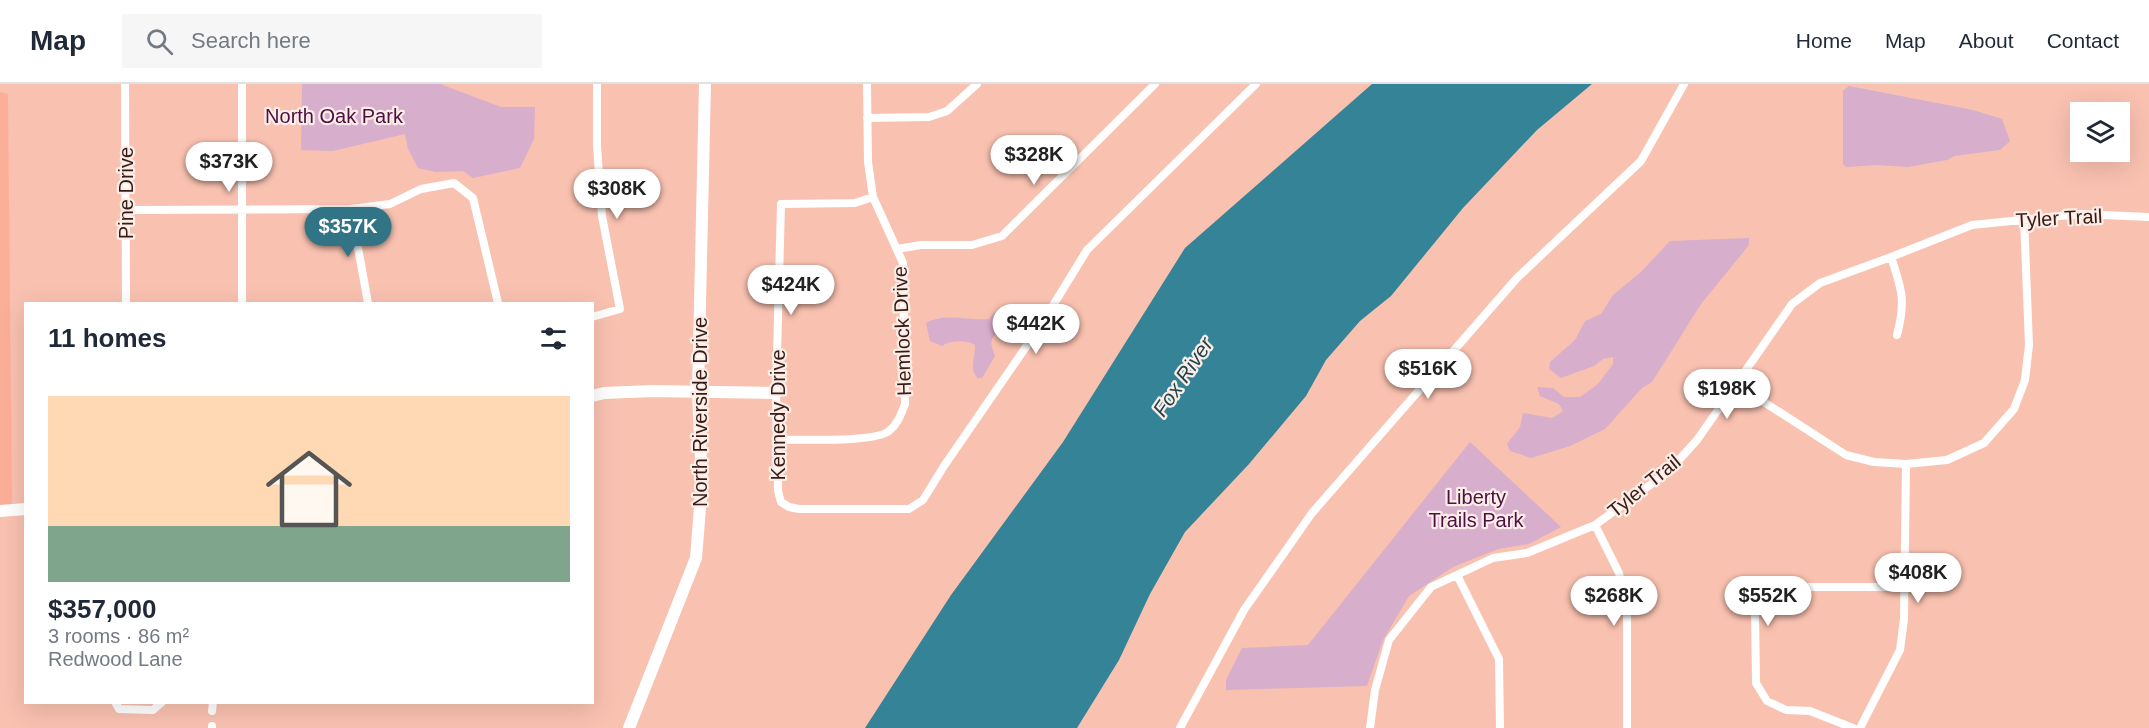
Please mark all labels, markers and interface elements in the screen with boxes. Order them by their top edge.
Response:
search box [122,14,542,68]
text: Map [30,25,86,56]
icon: search [143,25,176,58]
text: Search here [191,28,311,53]
text: Home [1796,29,1852,52]
text: Map [1885,29,1926,52]
text: About [1959,29,2014,52]
text: Contact [2047,29,2119,52]
map controls [2070,102,2130,162]
button: layers [2070,102,2130,162]
park label: North Oak Park [265,105,404,127]
pin: $328K [992,135,1076,186]
pin: $373K [187,142,271,193]
text: $328K [1005,143,1063,165]
street label: Pine Drive [115,147,137,239]
text: $373K [200,150,258,172]
pin: $308K [575,169,659,220]
text: $308K [588,177,646,199]
street label: Tyler Trail [2015,205,2103,231]
pin: $357K [306,207,390,258]
text: $357K [319,215,377,237]
pin: $424K [749,265,833,316]
street label: Hemlock Drive [889,266,915,396]
text: $424K [762,273,820,295]
pin: $442K [994,304,1078,355]
text: $442K [1007,312,1065,334]
street label: North Riverside Drive [689,317,711,507]
icon: filters [537,322,570,355]
text: 11 homes [48,323,167,353]
water label: Fox River [1148,332,1218,420]
street label: Kennedy Drive [767,349,789,481]
pin: $516K [1386,349,1470,400]
text: $516K [1399,357,1457,379]
pin: $198K [1685,369,1769,420]
text: $198K [1698,377,1756,399]
icon: home [255,435,363,543]
street label: Tyler Trail [1603,450,1685,522]
park label: Liberty Trails Park [1429,486,1524,531]
pin: $408K [1876,553,1960,604]
text: $408K [1889,561,1947,583]
pin: $268K [1572,576,1656,627]
pin: $552K [1726,576,1810,627]
text: $268K [1585,584,1643,606]
text: $552K [1739,584,1797,606]
text: $357,000 [48,594,156,624]
text: 3 rooms · 86 m² [48,625,189,647]
text: Redwood Lane [48,648,183,670]

